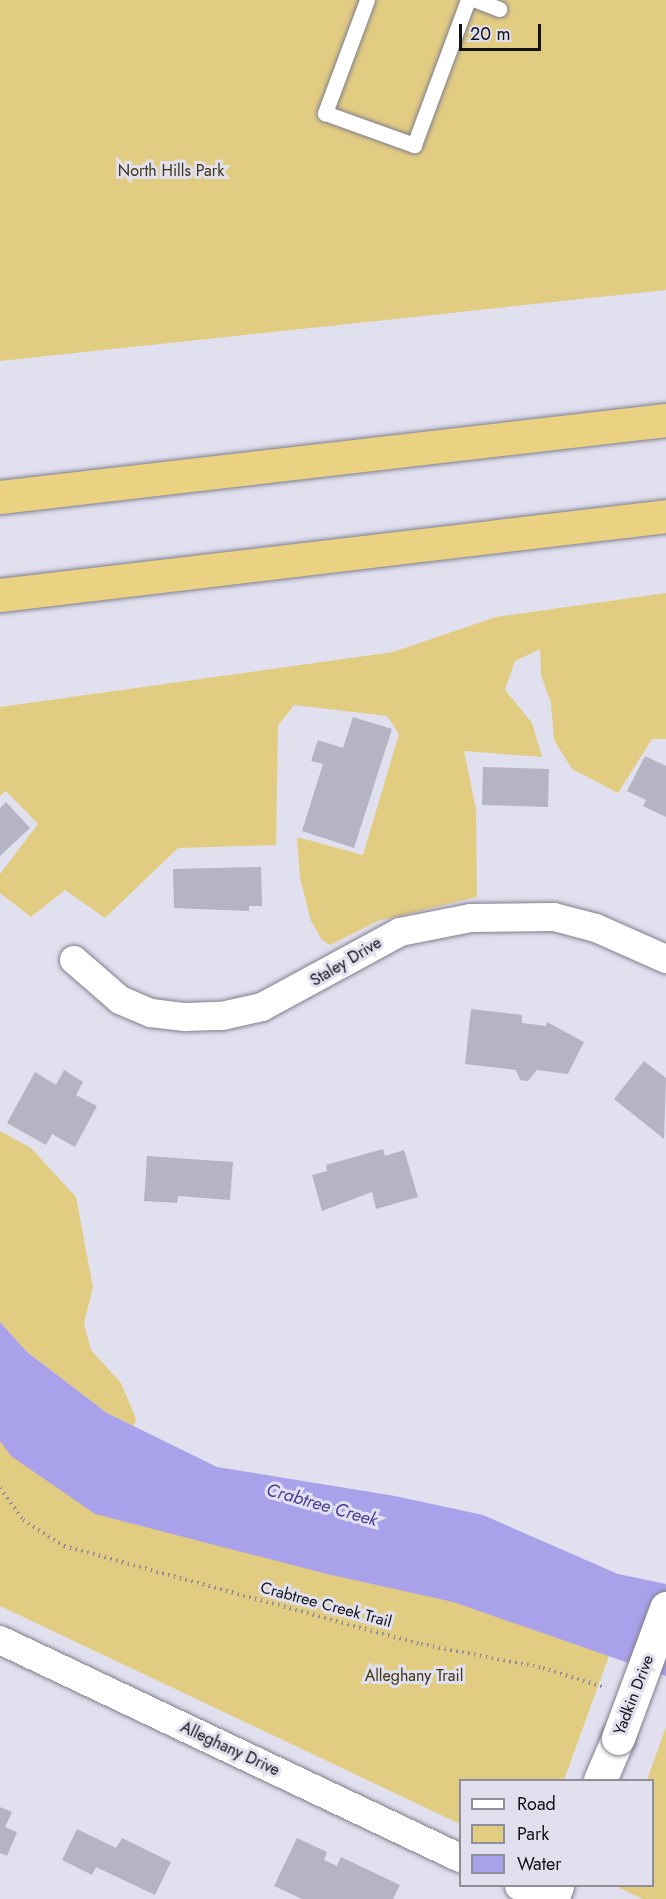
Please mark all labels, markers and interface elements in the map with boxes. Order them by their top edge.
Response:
scale bar [462,12,544,50]
text: 20 m [470,21,510,47]
park label: North Hills Park [118,161,224,181]
street label: Staley Drive [307,933,385,991]
water label: Crabtree Creek [264,1479,380,1531]
street label: Crabtree Creek Trail [258,1578,394,1632]
street label: Yadkin Drive [610,1652,658,1738]
park label: Alleghany Trail [365,1666,463,1686]
street label: Alleghany Drive [177,1718,283,1780]
legend [459,1779,654,1887]
text: Road [517,1791,556,1817]
text: Park [517,1821,549,1847]
text: Water [517,1851,561,1877]

